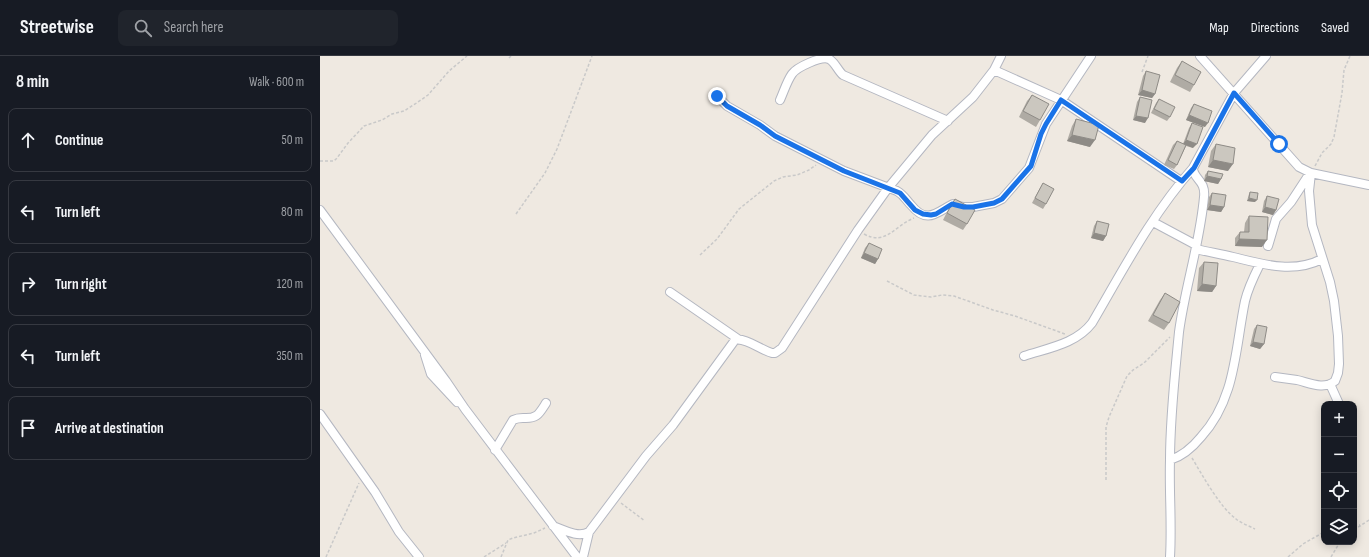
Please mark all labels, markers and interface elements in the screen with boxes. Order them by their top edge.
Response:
search box [118,10,398,46]
text: Streetwise [20,16,94,39]
icon: search [132,17,154,39]
text: Search here [164,18,223,37]
text: Map [1209,19,1229,36]
text: Directions [1251,19,1299,36]
text: Saved [1321,19,1349,36]
text: 8 min [16,72,49,92]
text: Walk · 600 m [249,74,304,90]
route end [708,87,726,105]
icon: ahead [17,129,39,151]
text: Continue [55,131,104,150]
text: 50 m [282,132,303,148]
route start [1270,135,1288,153]
icon: left [17,201,39,223]
text: Turn left [55,203,100,222]
text: 80 m [281,204,303,220]
icon: right [17,273,39,295]
text: Turn right [55,275,107,294]
text: 120 m [277,276,303,292]
icon: left [17,345,39,367]
text: Turn left [55,347,100,366]
text: 350 m [276,348,303,364]
map controls [1321,401,1357,545]
button: + [1321,401,1357,437]
icon: arrive [17,417,39,439]
text: Arrive at destination [55,419,164,438]
button: − [1321,437,1357,473]
button: locate [1321,473,1357,509]
button: layers [1321,509,1357,545]

